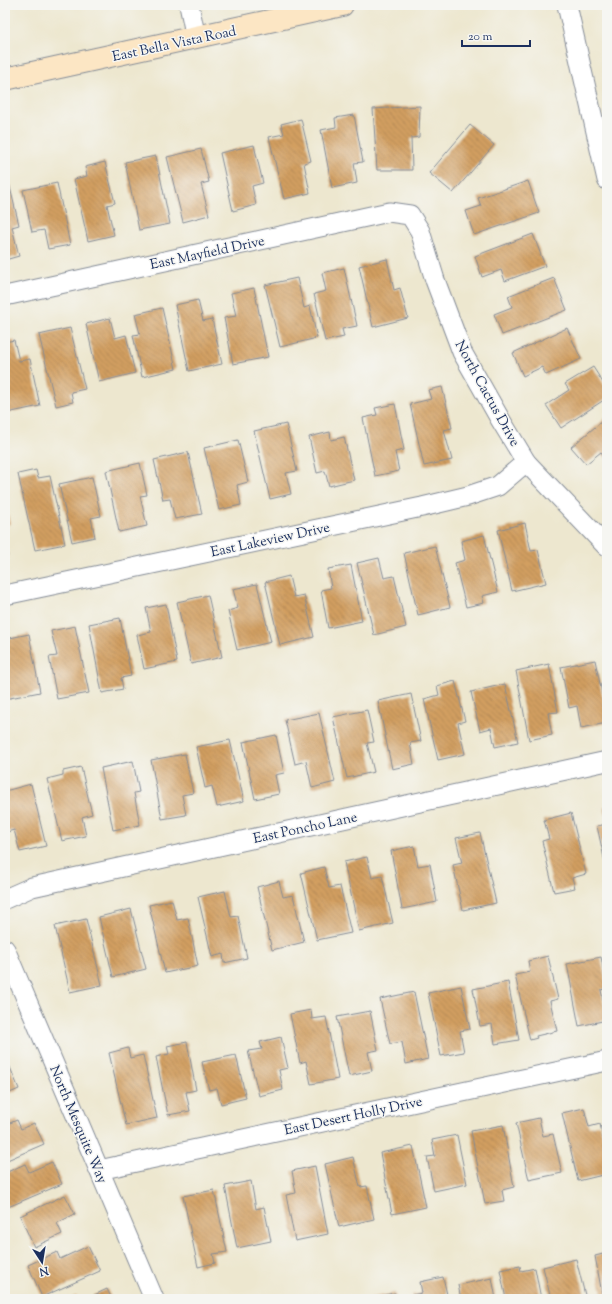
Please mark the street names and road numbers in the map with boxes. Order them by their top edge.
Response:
street label: East Bella Vista Road [111,22,238,68]
street label: East Mayfield Drive [148,232,267,276]
street label: North Cactus Drive [449,337,524,451]
street label: East Lakeview Drive [209,519,332,563]
street label: East Poncho Lane [252,808,359,850]
street label: North Mesquite Way [43,1063,111,1187]
street label: East Desert Holly Drive [282,1093,424,1141]

